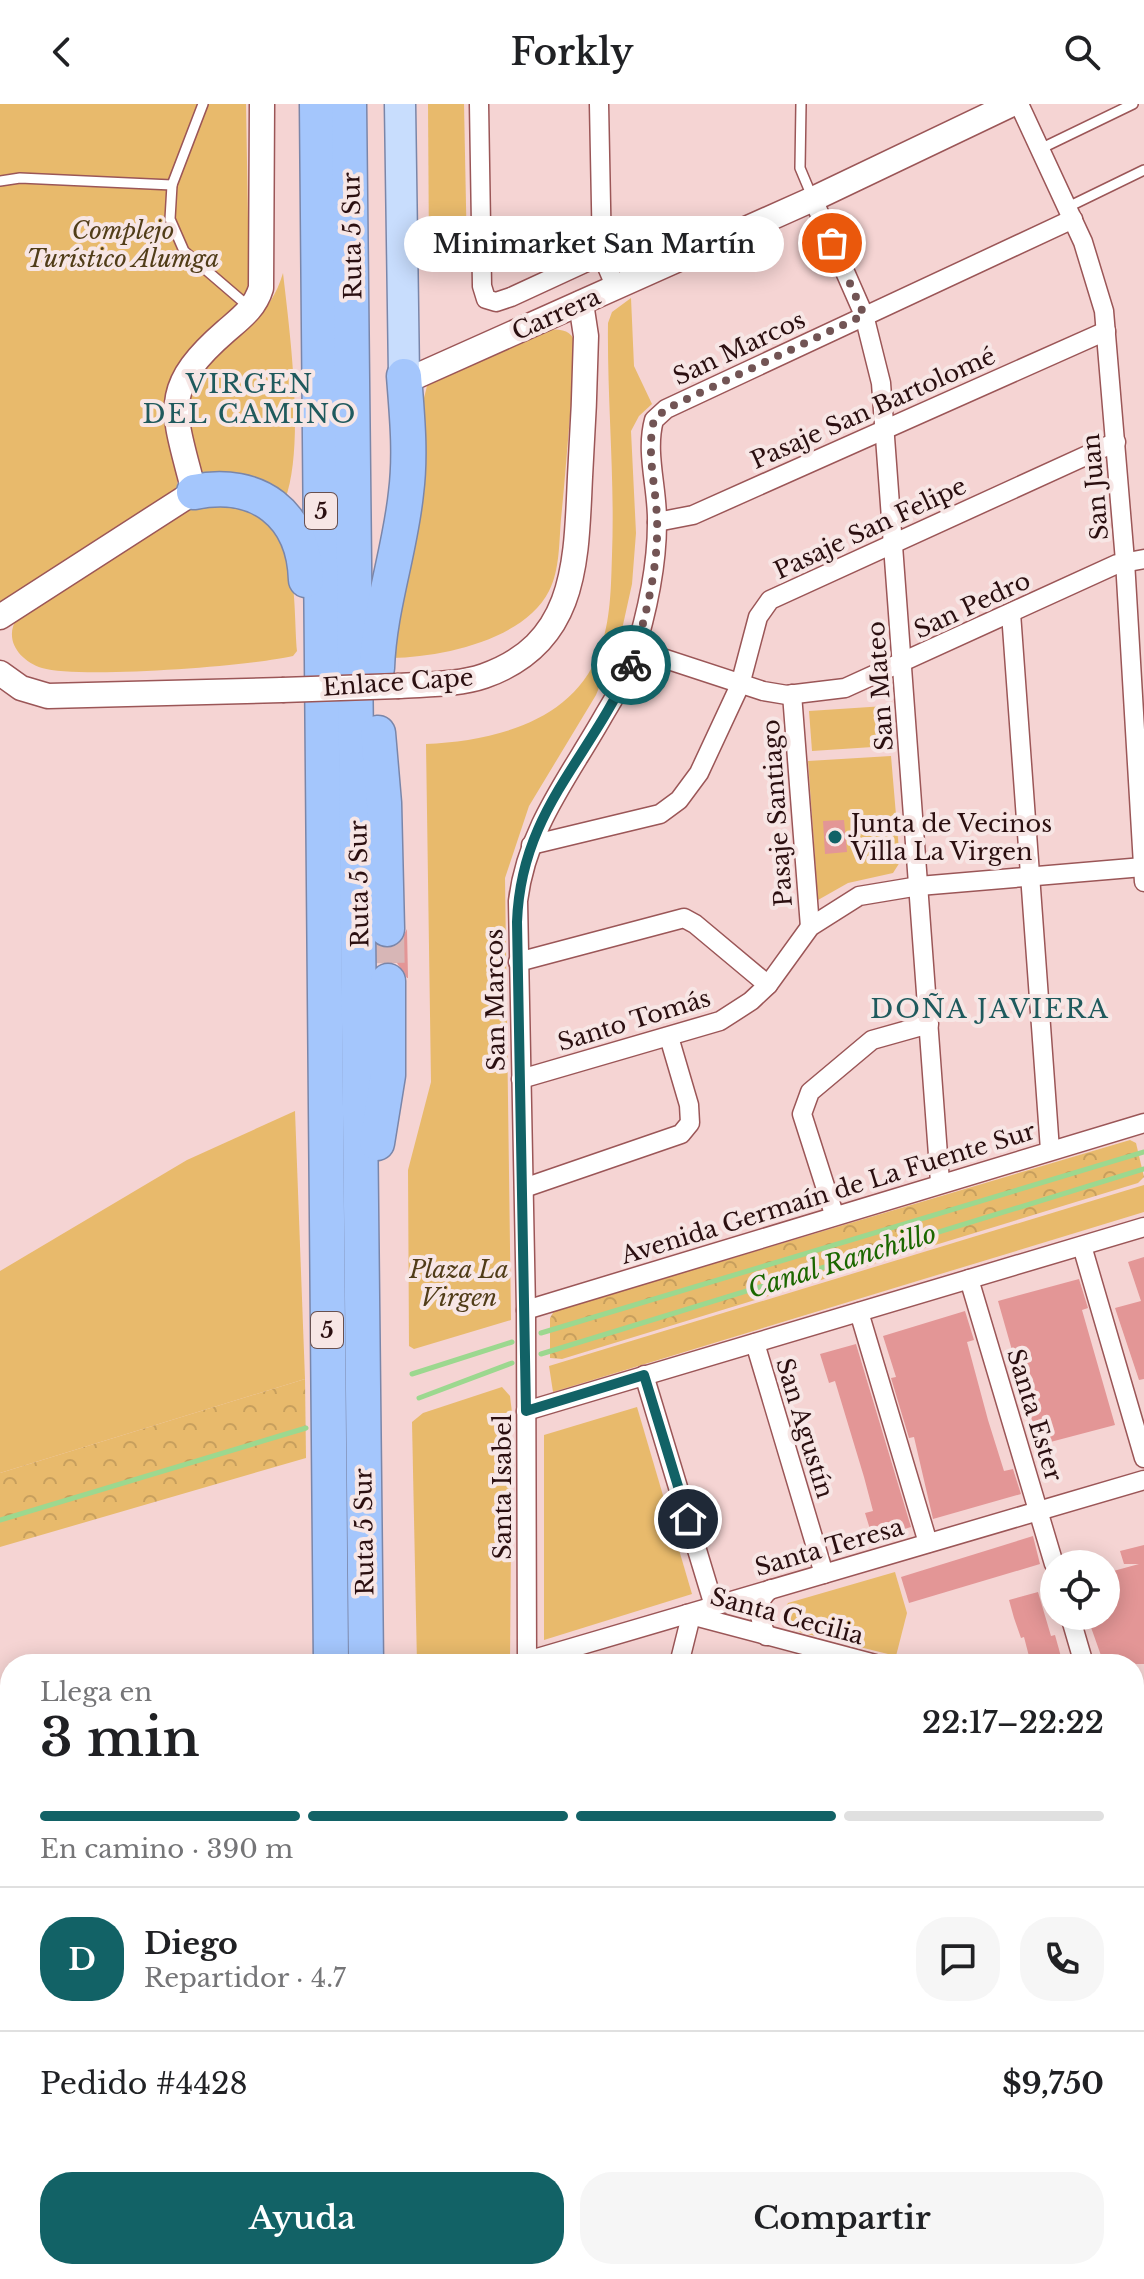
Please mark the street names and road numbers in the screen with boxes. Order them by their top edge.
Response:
street label: Ruta 5 Sur [336,171,368,300]
street label: Carrera [507,281,605,346]
street label: San Marcos [668,305,810,391]
street label: Pasaje San Bartolomé [746,341,1000,475]
street label: San Juan [1076,432,1114,542]
street label: Pasaje San Felipe [769,471,971,585]
road number: 5 [305,493,337,529]
street label: San Pedro [909,565,1035,645]
street label: San Mateo [861,620,899,752]
street label: Enlace Cape [322,662,474,702]
street label: Pasaje Santiago [756,718,798,908]
street label: Ruta 5 Sur [343,819,375,948]
street label: San Marcos [479,929,511,1071]
street label: Santo Tomás [554,983,714,1057]
street label: Avenida Germaín de La Fuente Sur [616,1116,1039,1270]
road number: 5 [311,1312,343,1348]
street label: Santa Ester [1001,1345,1069,1485]
street label: San Agustín [770,1354,840,1502]
street label: Santa Isabel [488,1414,517,1560]
street label: Ruta 5 Sur [348,1467,380,1596]
street label: Santa Teresa [751,1512,907,1582]
street label: Santa Cecilia [707,1582,868,1651]

